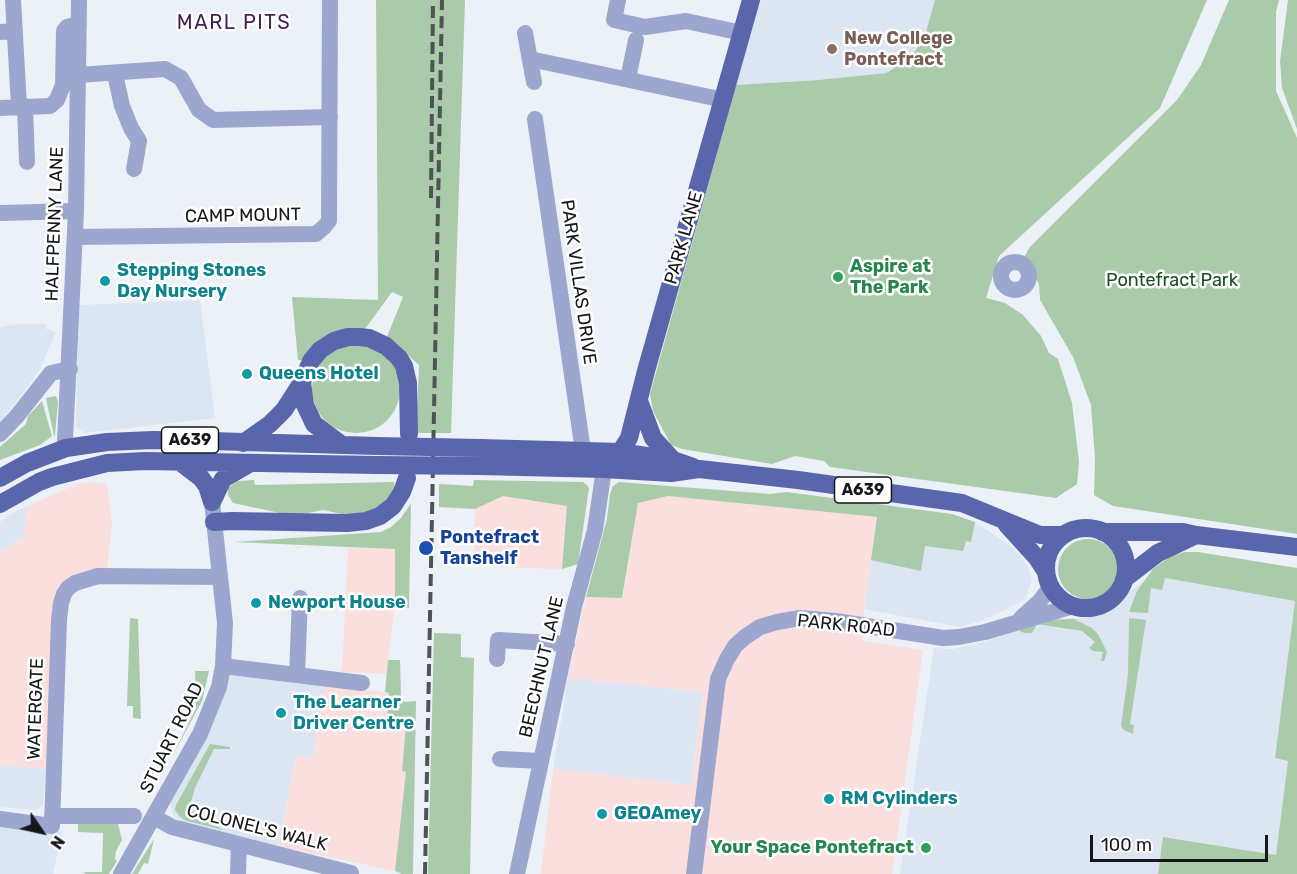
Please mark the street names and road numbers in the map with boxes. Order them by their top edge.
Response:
street label: HALFPENNY LANE [42,146,68,302]
street label: PARK LANE [660,189,708,287]
street label: PARK VILLAS DRIVE [556,198,600,366]
street label: CAMP MOUNT [185,204,301,228]
road number: A639 [162,427,219,453]
road number: A639 [834,477,892,503]
street label: BEECHNUT LANE [515,594,569,740]
street label: PARK ROAD [796,610,896,642]
street label: WATERGATE [23,658,49,760]
street label: STUART ROAD [136,679,208,797]
street label: COLONEL'S WALK [184,800,330,856]

